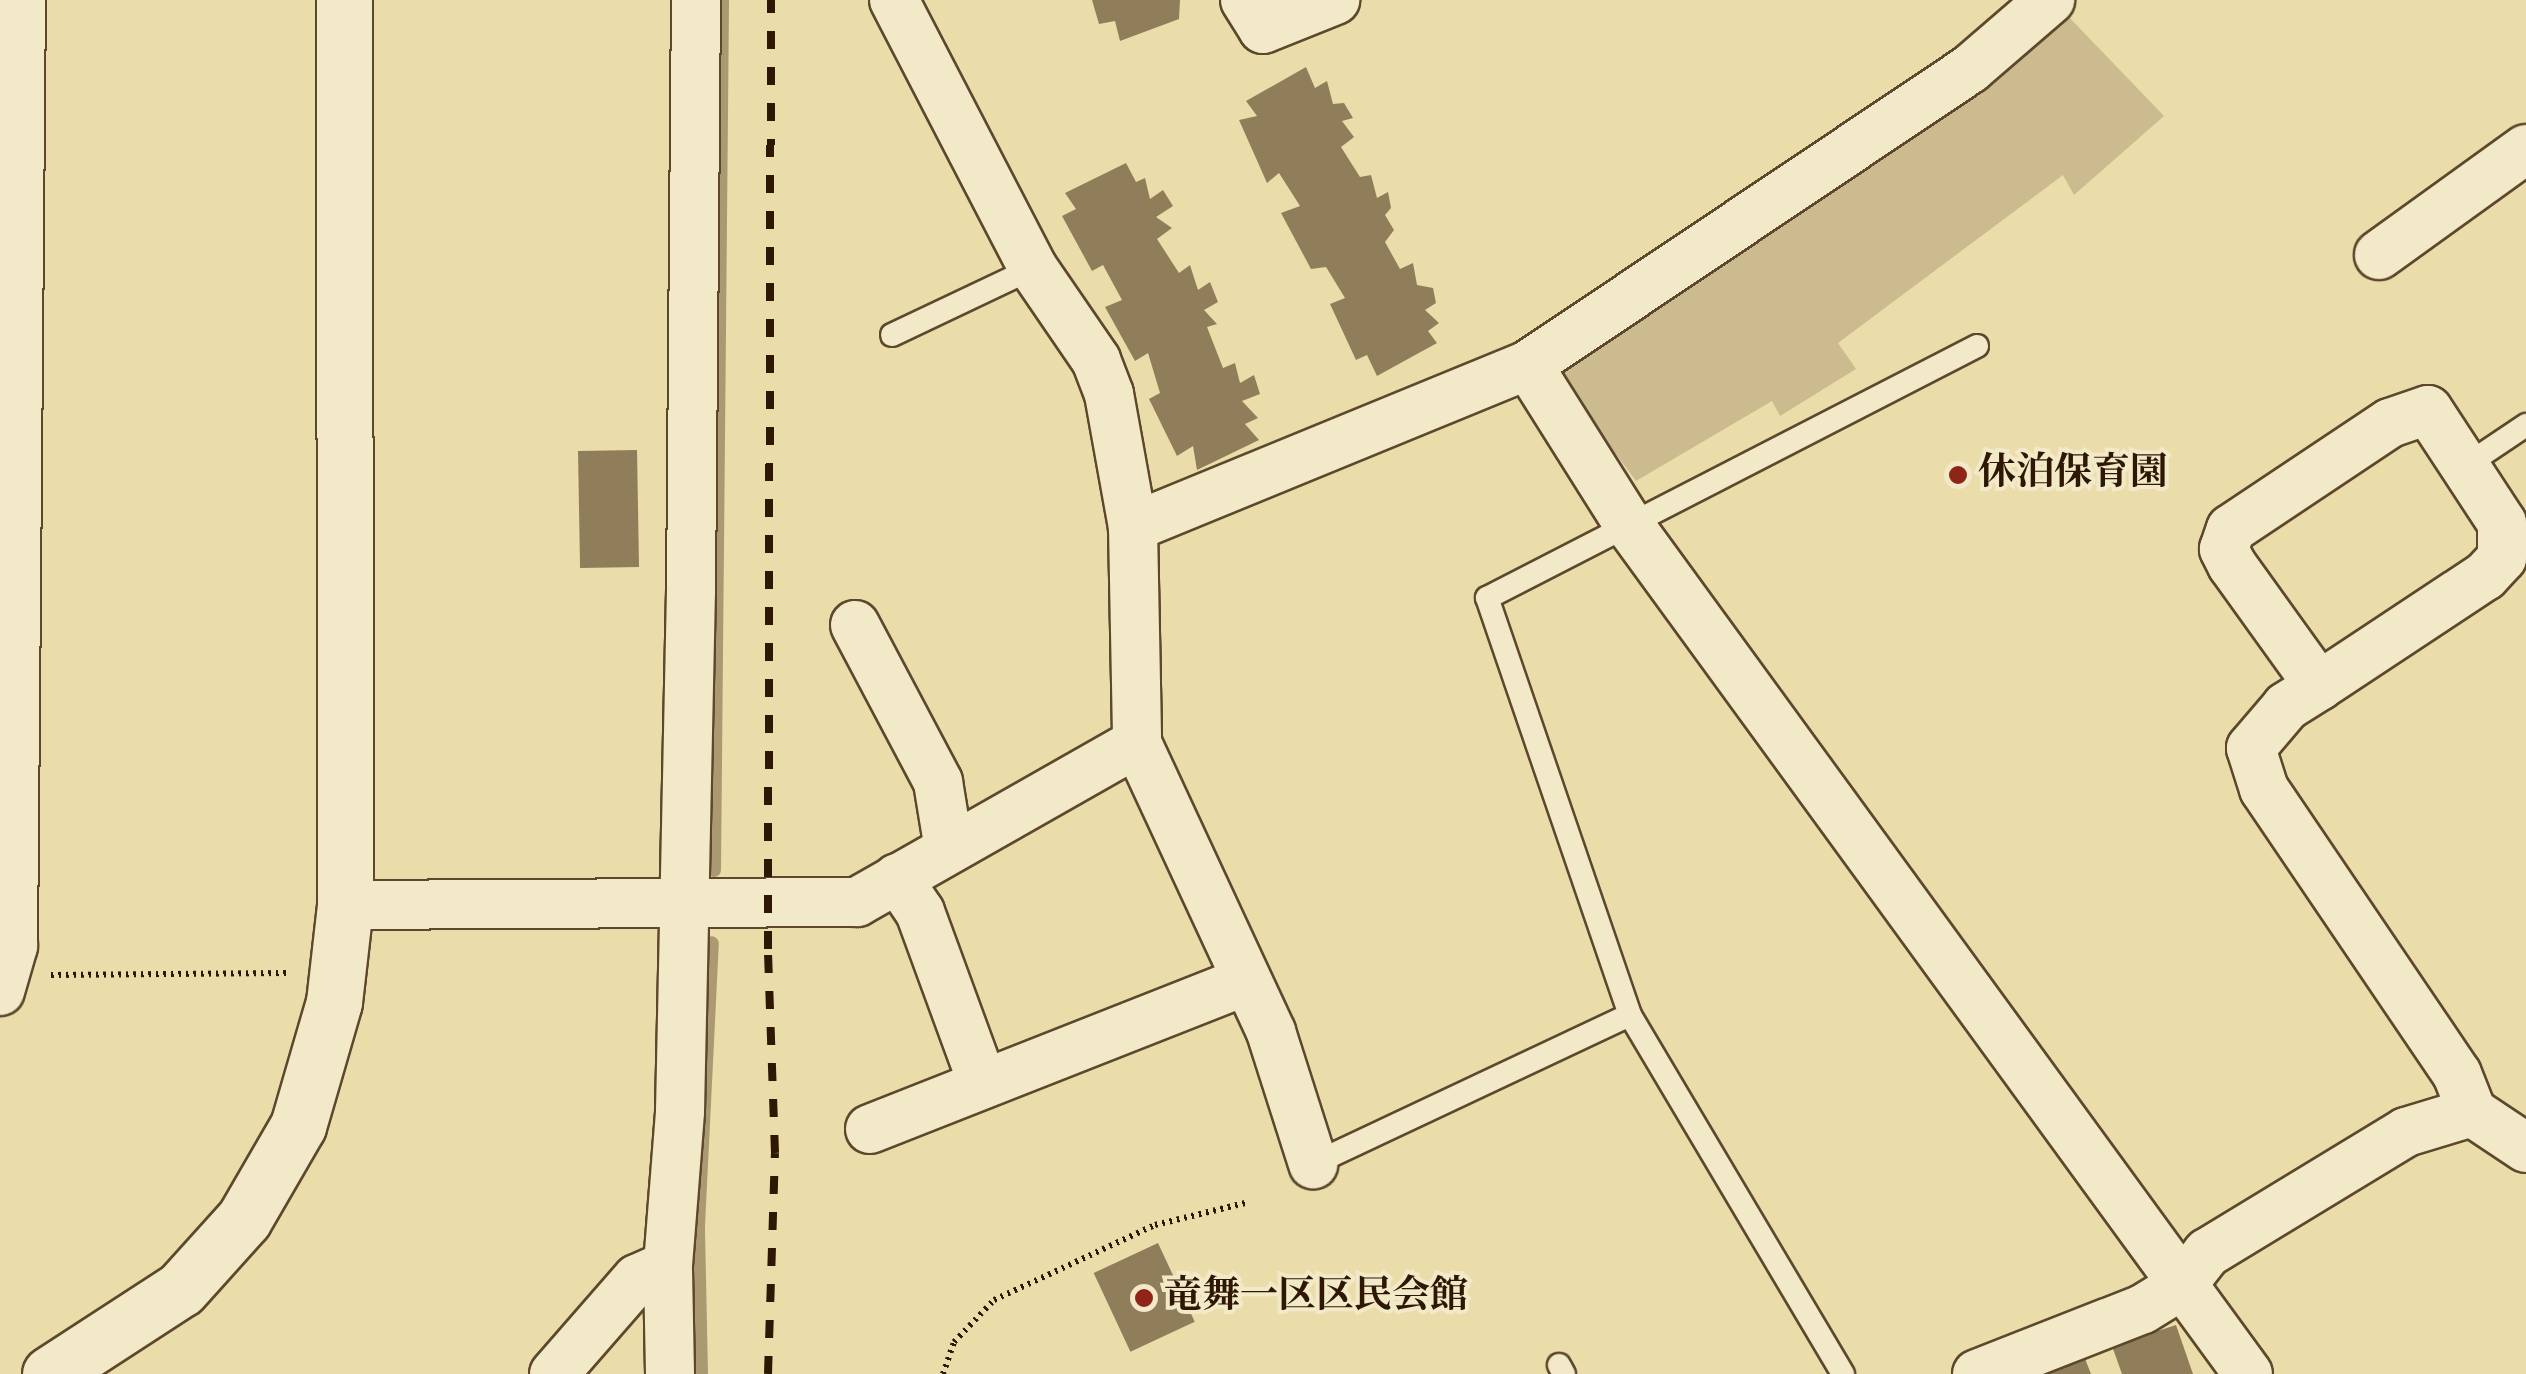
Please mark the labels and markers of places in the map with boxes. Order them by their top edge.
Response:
place label: 休泊保育園 [1978,452,2168,498]
marker: 休泊保育園 [1947,464,1969,486]
place label: 竜舞一区区民会館 [1164,1275,1468,1321]
marker: 竜舞一区区民会館 [1133,1287,1155,1309]

